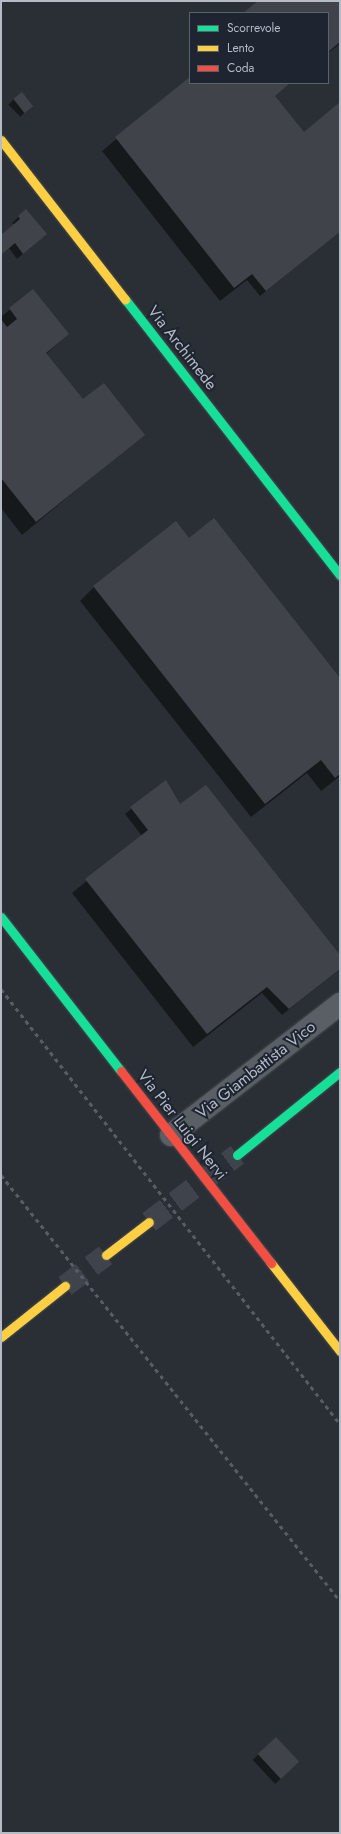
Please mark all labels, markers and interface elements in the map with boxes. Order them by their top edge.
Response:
legend [189,12,329,84]
text: Scorrevole [227,19,281,37]
text: Lento [227,39,254,57]
text: Coda [227,59,254,77]
street label: Via Archimede [143,302,221,394]
street label: Via Giambattista Vico [192,1017,320,1123]
street label: Via Pier Luigi Nervi [133,1066,231,1184]

